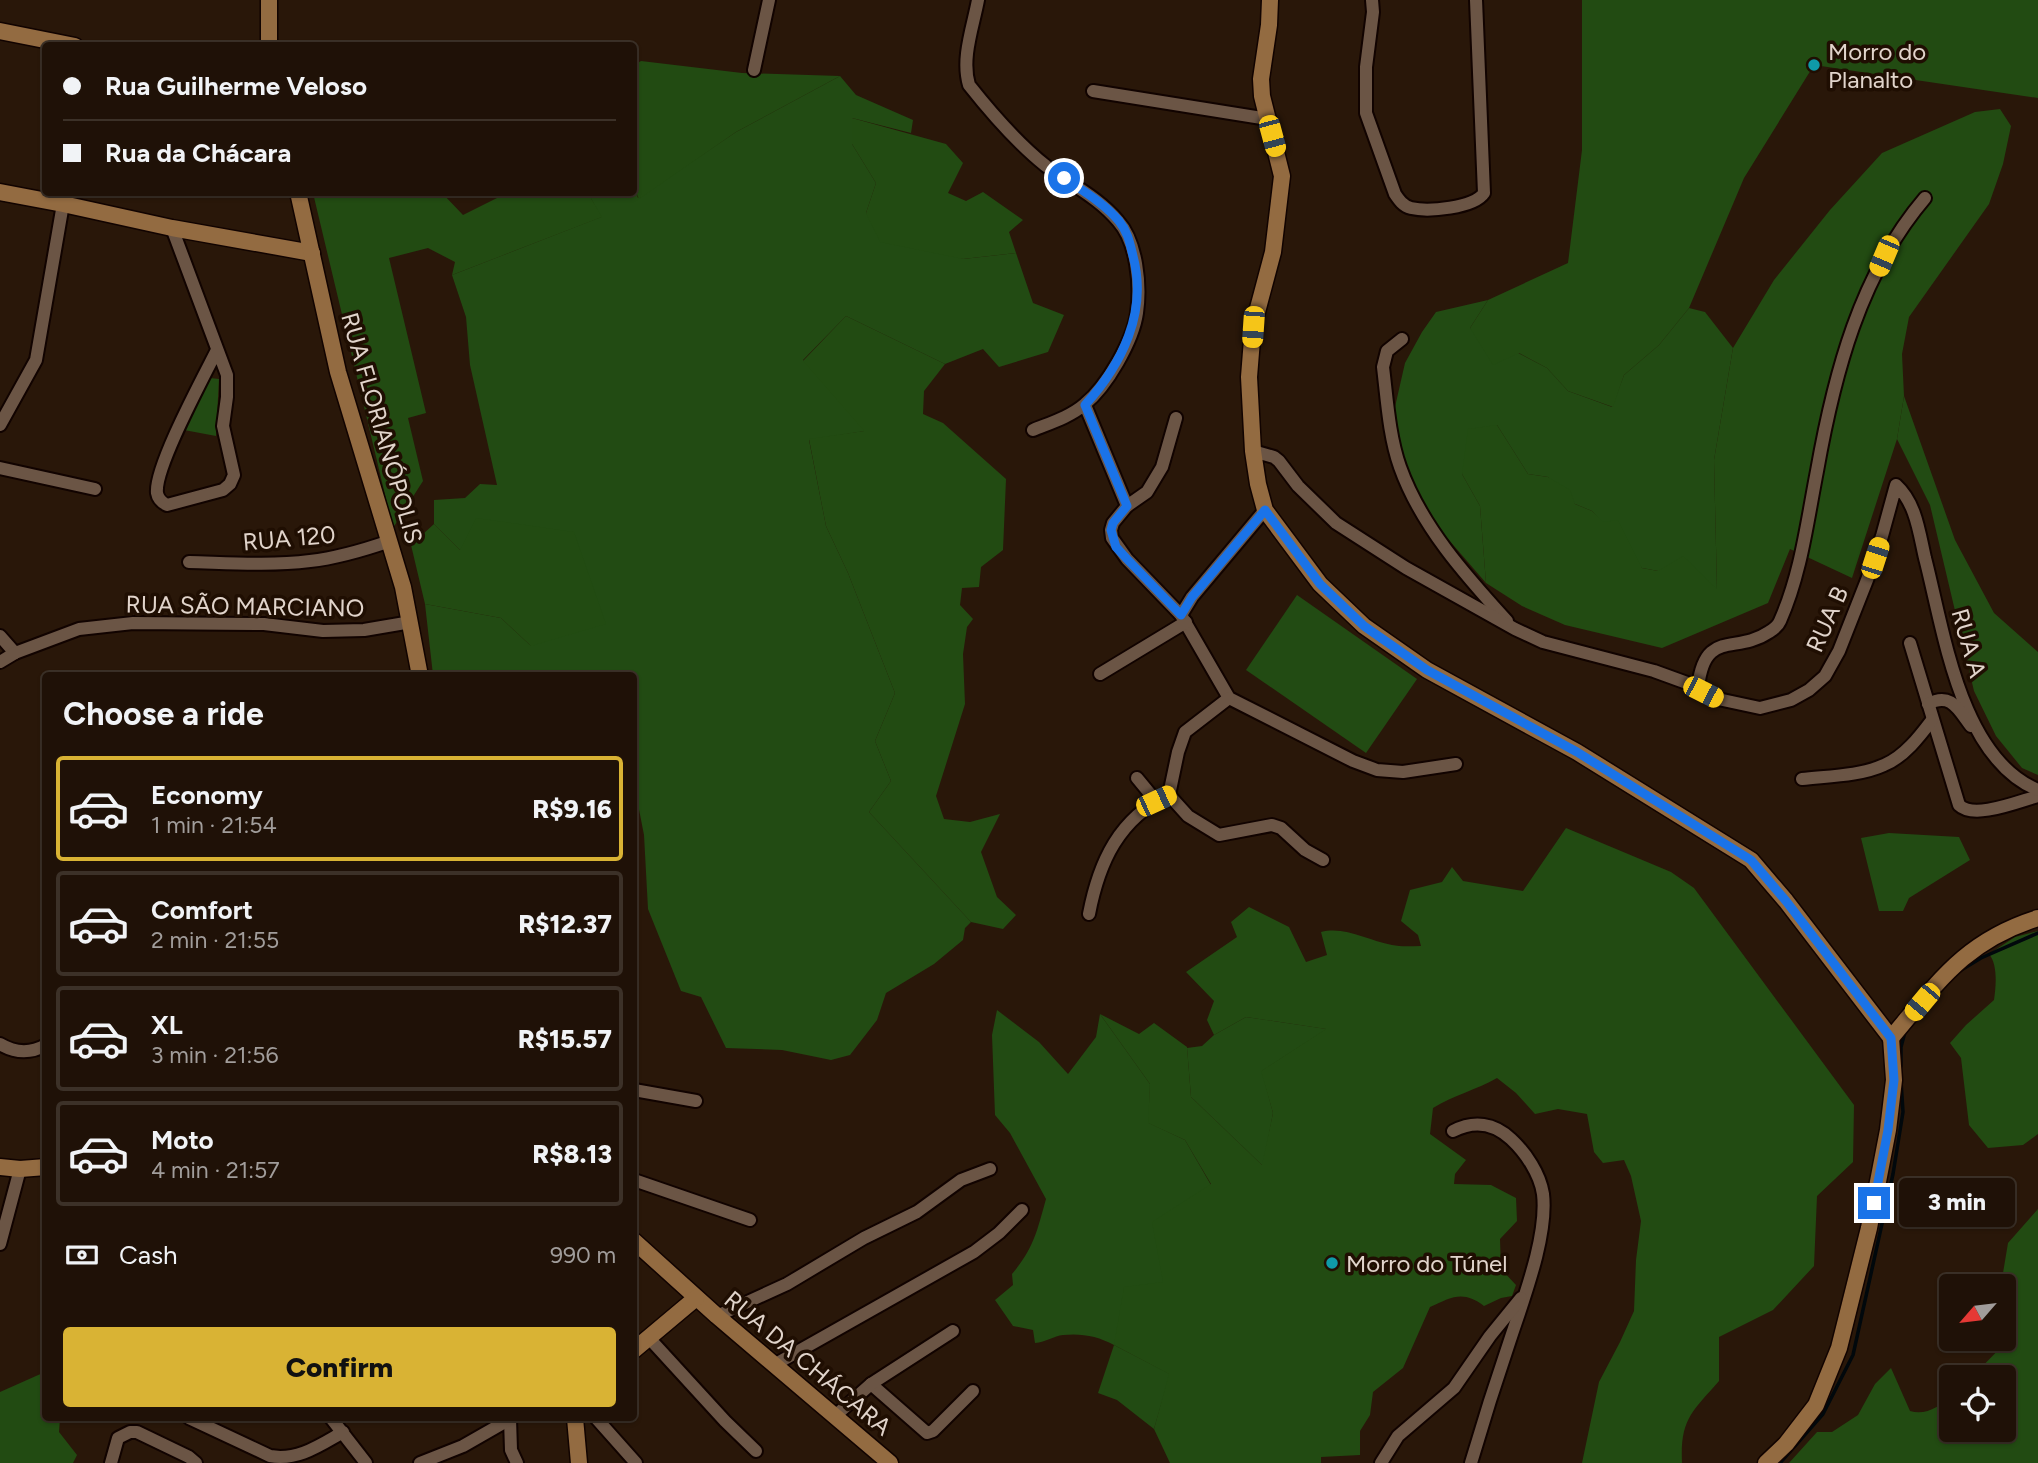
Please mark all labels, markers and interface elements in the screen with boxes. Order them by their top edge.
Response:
place label: Morro do Planalto [1828,37,1926,94]
marker: Morro do Planalto [1806,57,1822,73]
text: Rua Guilherme Veloso [105,70,367,102]
car [1257,113,1288,159]
text: Rua da Chácara [105,137,291,169]
route start [1048,162,1080,194]
car [1867,233,1902,279]
car [1242,305,1265,349]
street label: RUA FLORIANÓPOLIS [335,309,429,547]
street label: RUA 120 [241,520,337,556]
car [1859,535,1892,581]
street label: RUA B [1800,582,1854,656]
street label: RUA SÃO MARCIANO [125,589,365,623]
street label: RUA A [1945,605,1993,682]
car [1680,673,1727,711]
text: Choose a ride [63,695,264,733]
icon: car [67,777,130,840]
text: Economy [151,779,263,811]
car [1133,783,1180,819]
text: R$9.16 [532,793,612,825]
text: 1 min · 21:54 [151,811,277,839]
icon: car [67,892,130,955]
text: Comfort [151,894,253,926]
text: R$12.37 [518,908,612,940]
text: 2 min · 21:55 [151,926,279,954]
car [1901,979,1944,1025]
icon: car [67,1007,130,1070]
text: XL [151,1009,183,1041]
text: R$15.57 [518,1023,612,1055]
text: 3 min · 21:56 [151,1041,279,1069]
icon: car [67,1122,130,1185]
text: Moto [151,1124,214,1156]
text: R$8.13 [532,1138,612,1170]
text: 4 min · 21:57 [151,1156,280,1184]
callout: 3 min [1898,1178,2014,1228]
route end [1858,1187,1890,1219]
text: 3 min [1928,1188,1986,1216]
icon: cash [63,1236,101,1274]
text: Cash [119,1239,178,1271]
text: 990 m [550,1241,616,1269]
place label: Morro do Túnel [1346,1249,1508,1278]
marker: Morro do Túnel [1324,1255,1340,1271]
north arrow [1939,1274,2016,1351]
map controls [1939,1274,2016,1442]
street label: RUA DA CHÁCARA [719,1285,898,1442]
button: Confirm [63,1327,616,1407]
button: locate [1939,1365,2016,1442]

